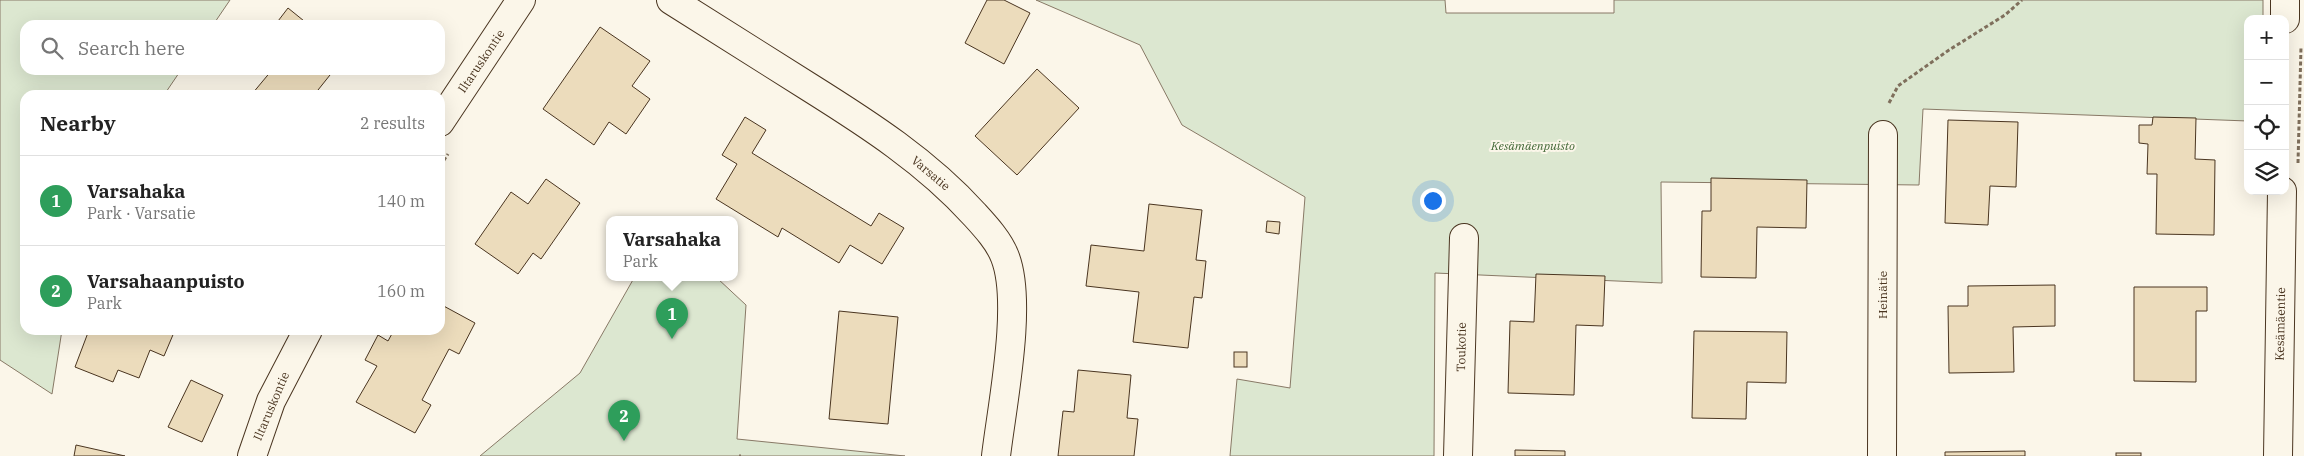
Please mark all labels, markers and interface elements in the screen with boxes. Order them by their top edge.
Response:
map controls [2244,15,2289,195]
button: + [2244,15,2289,60]
search box [20,20,445,75]
street label: Iltaruskontie [454,27,508,95]
icon: search [38,34,66,62]
text: Search here [78,36,185,60]
button: − [2244,60,2289,105]
button: locate [2244,105,2289,150]
text: Nearby [40,109,116,137]
text: 2 results [360,113,425,133]
park label: Kesämäenpuisto [1490,138,1575,153]
button: layers [2244,150,2289,195]
street label: Varsatie [909,153,953,193]
text: Varsahaka [87,179,185,203]
your location [1420,188,1446,214]
text: 1 [51,191,61,211]
text: 140 m [377,191,425,211]
text: Park · Varsatie [87,203,196,223]
popup [606,216,738,281]
text: Varsahaka [623,227,721,251]
text: Park [623,251,658,271]
text: Varsahaanpuisto [87,269,244,293]
street label: Heinätie [1875,271,1890,319]
text: 2 [51,281,61,301]
text: 160 m [377,281,425,301]
street label: Kesämäentie [2272,287,2288,361]
text: Park [87,293,122,313]
pin: 1 [656,298,688,339]
street label: Toukotie [1453,322,1469,372]
street label: Iltaruskontie [250,369,292,443]
pin: 2 [608,400,640,441]

